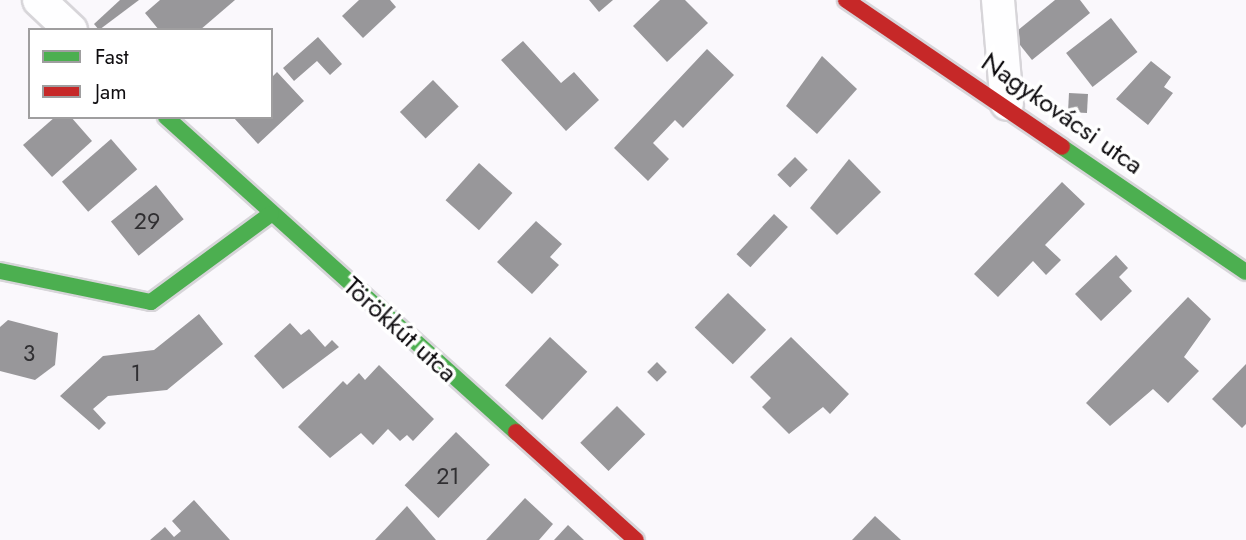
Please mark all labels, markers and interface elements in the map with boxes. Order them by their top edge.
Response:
legend [28,28,273,119]
text: Fast [95,42,128,72]
street label: Nagykovácsi utca [975,47,1149,181]
text: Jam [95,77,127,107]
house number: 29 [134,207,160,235]
street label: Törökkút utca [337,271,463,389]
house number: 3 [23,339,35,367]
house number: 1 [131,359,141,387]
house number: 21 [436,462,460,490]

